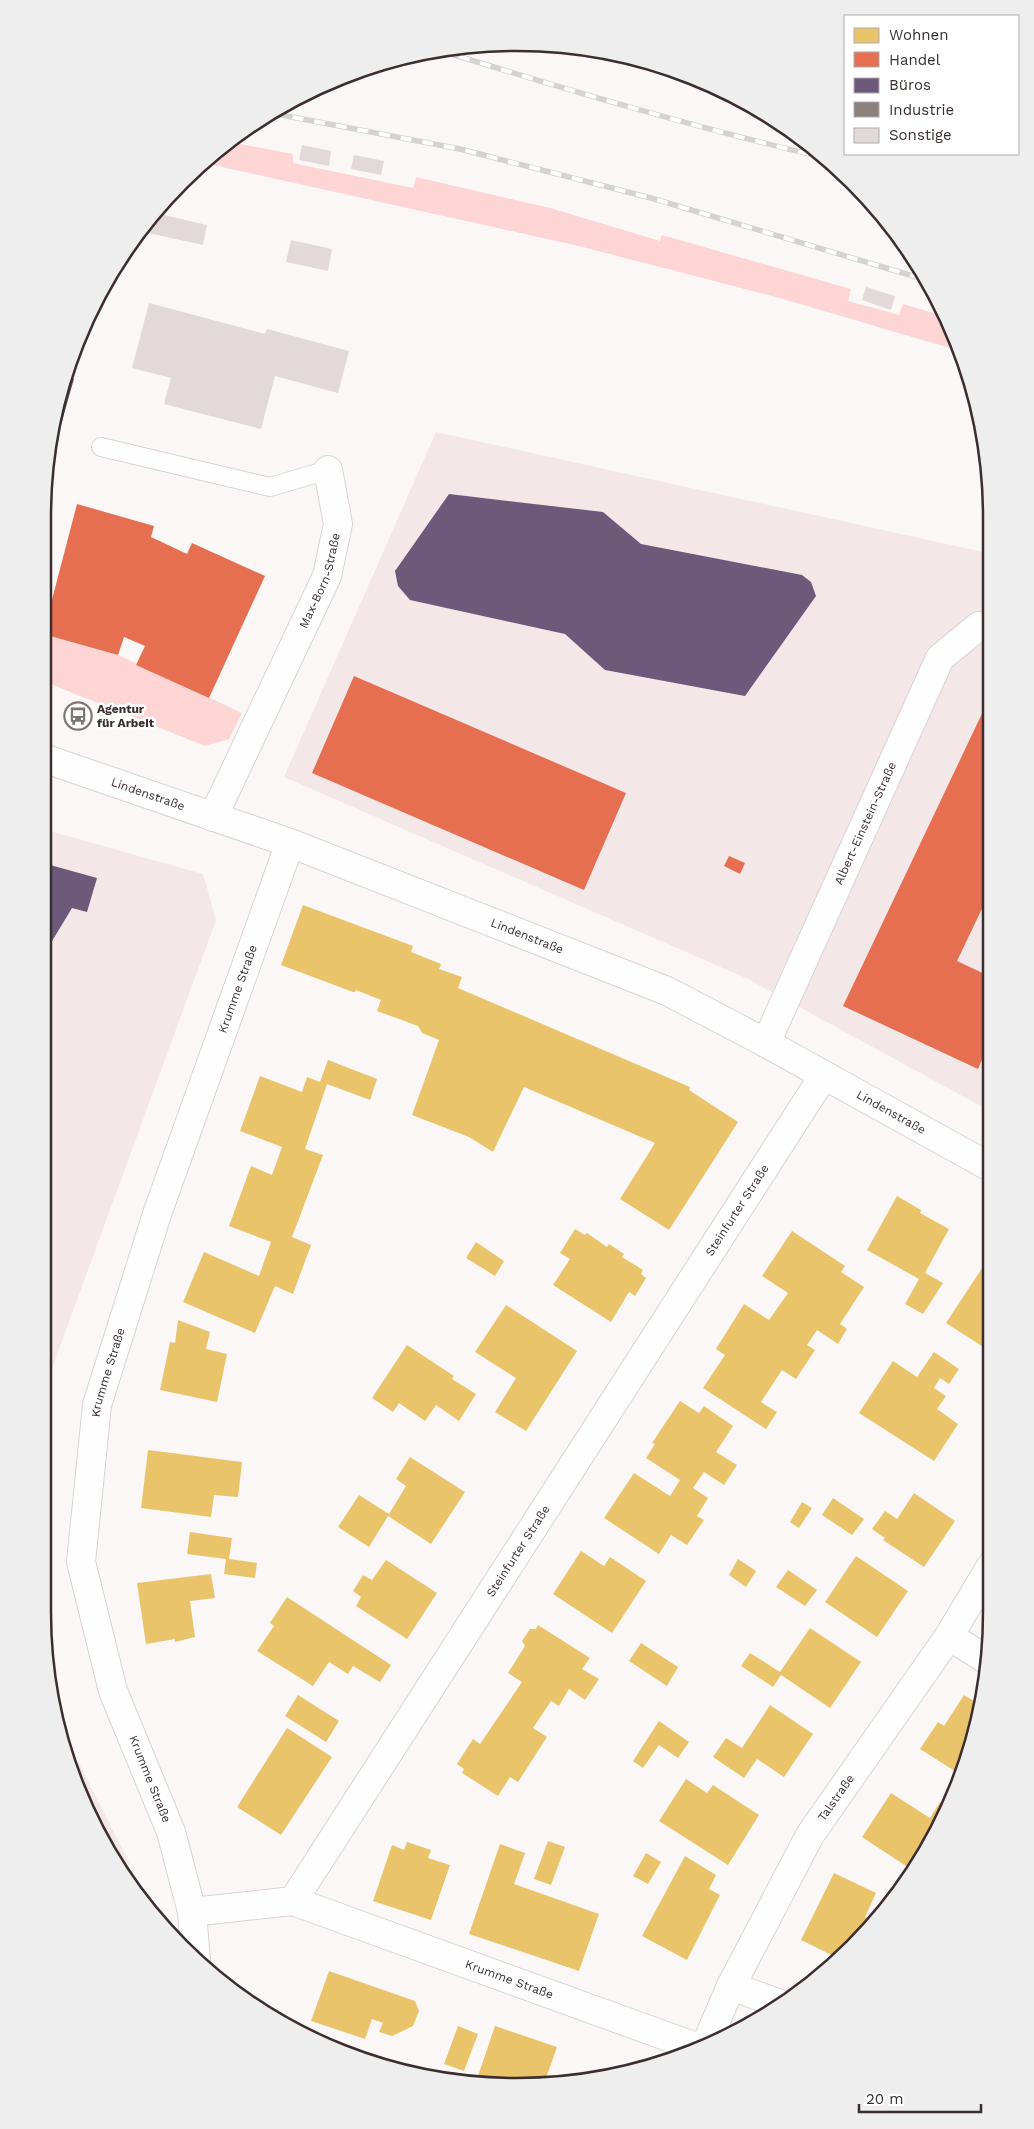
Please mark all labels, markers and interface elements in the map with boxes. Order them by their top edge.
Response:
legend [844,15,1019,155]
text: Wohnen [889,26,948,44]
text: Handel [889,51,941,69]
text: Büros [889,76,931,94]
text: Industrie [889,101,954,119]
text: Sonstige [889,126,952,144]
street label: Max-Born-Straße [296,532,343,630]
bus stop icon: Agentur für Arbeit [63,701,93,731]
place label: Agentur für Arbeit [97,702,155,730]
street label: Albert-Einstein-Straße [831,760,899,887]
street label: Lindenstraße [109,775,187,813]
street label: Lindenstraße [489,916,566,957]
street label: Krumme Straße [215,943,260,1035]
street label: Lindenstraße [854,1087,928,1137]
street label: Steinfurter Straße [702,1162,772,1259]
street label: Krumme Straße [89,1326,128,1418]
street label: Steinfurter Straße [483,1502,553,1599]
street label: Krumme Straße [126,1733,174,1825]
street label: Talstraße [815,1772,857,1824]
street label: Krumme Straße [463,1957,555,2002]
scale bar [859,2082,982,2114]
text: 20 m [866,2090,904,2108]

